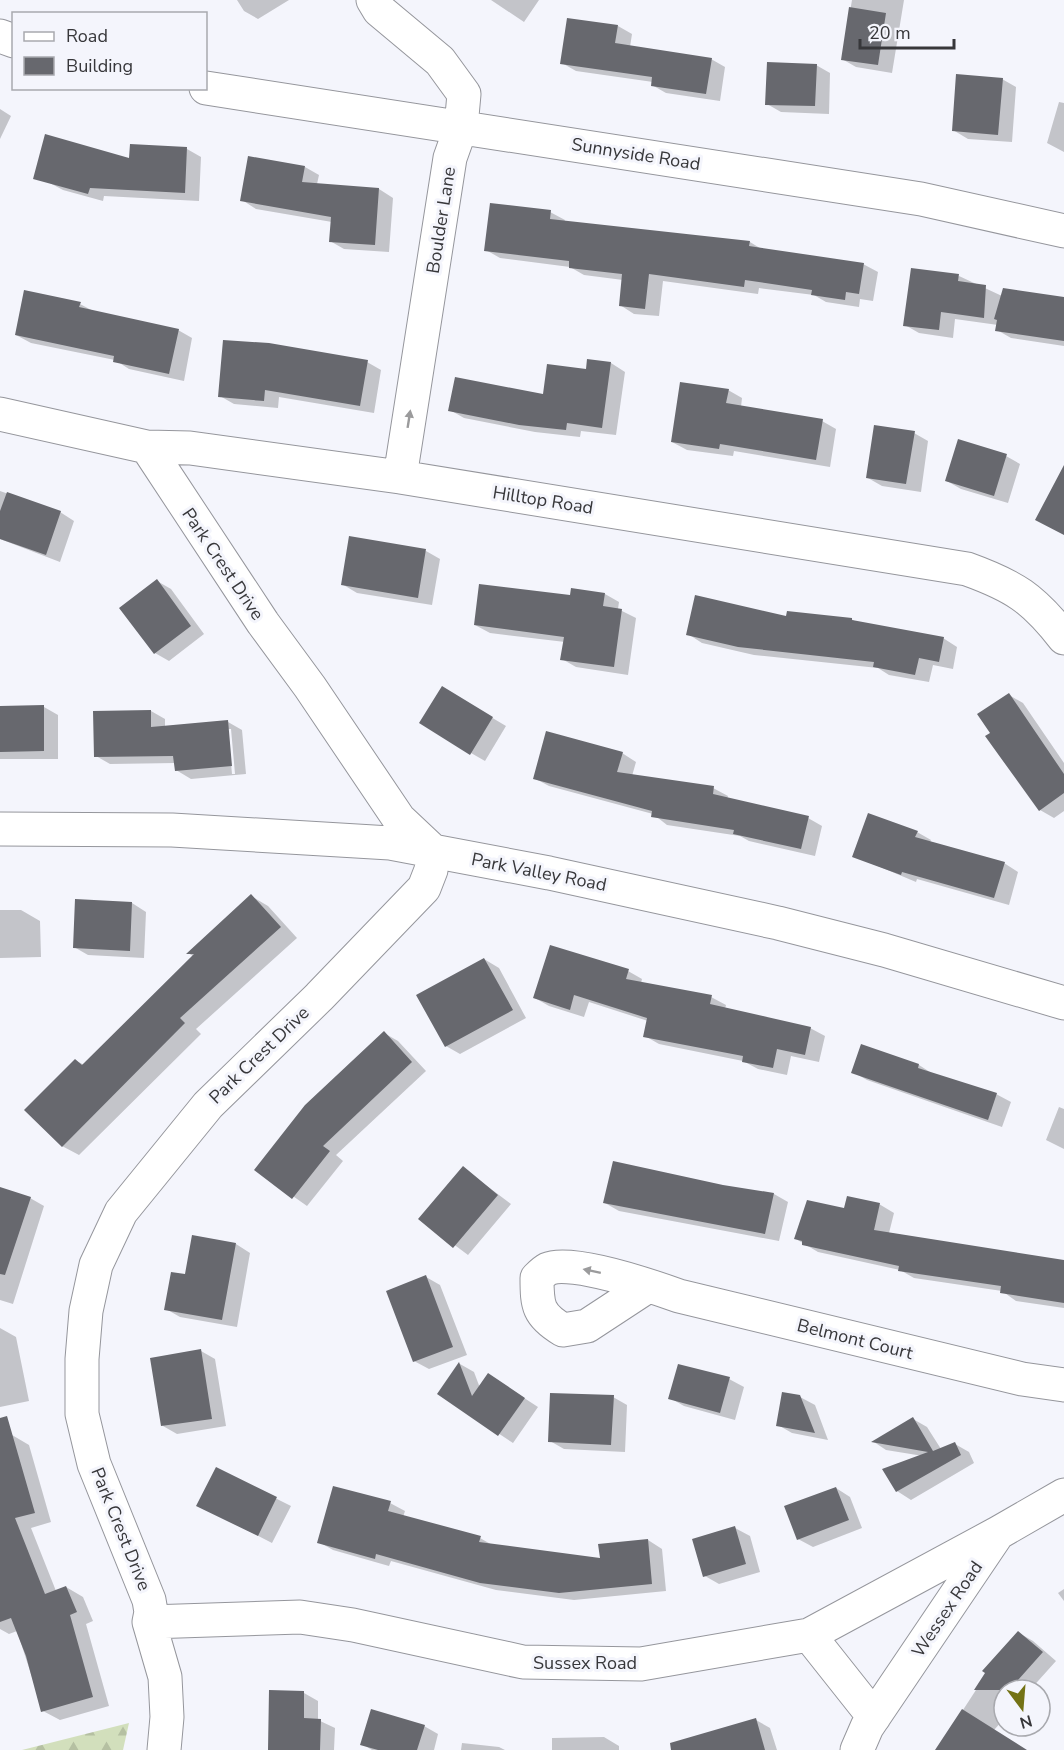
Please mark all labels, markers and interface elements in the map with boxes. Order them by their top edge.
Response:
legend [12,12,207,90]
scale bar [860,12,954,50]
text: 20 m [869,21,911,45]
text: Road [66,24,108,48]
text: Building [66,54,133,78]
street label: Sunnyside Road [570,132,702,176]
street label: Boulder Lane [421,165,461,275]
one-way arrow [405,409,414,428]
street label: Hilltop Road [491,480,595,520]
street label: Park Crest Drive [176,503,270,625]
street label: Park Valley Road [469,847,609,897]
street label: Park Crest Drive [204,1001,314,1109]
one-way arrow [583,1266,601,1276]
street label: Belmont Court [795,1313,916,1365]
street label: Park Crest Drive [85,1464,157,1594]
street label: Wessex Road [906,1556,988,1662]
street label: Sussex Road [533,1651,637,1675]
north arrow [992,1678,1052,1738]
text: N [1017,1709,1035,1734]

